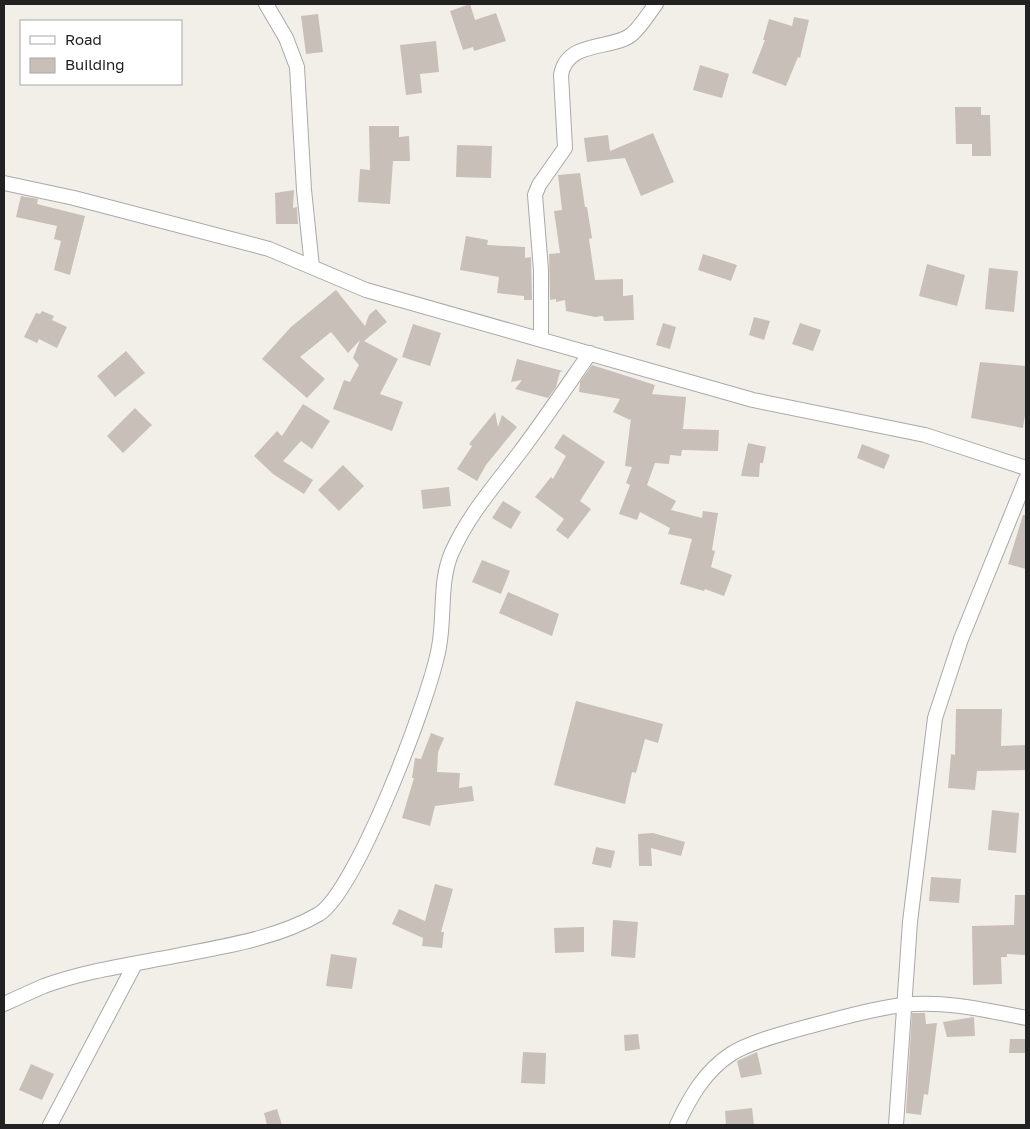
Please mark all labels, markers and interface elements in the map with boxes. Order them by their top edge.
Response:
legend [20,20,182,85]
text: Road [65,30,102,48]
text: Building [65,55,125,73]

